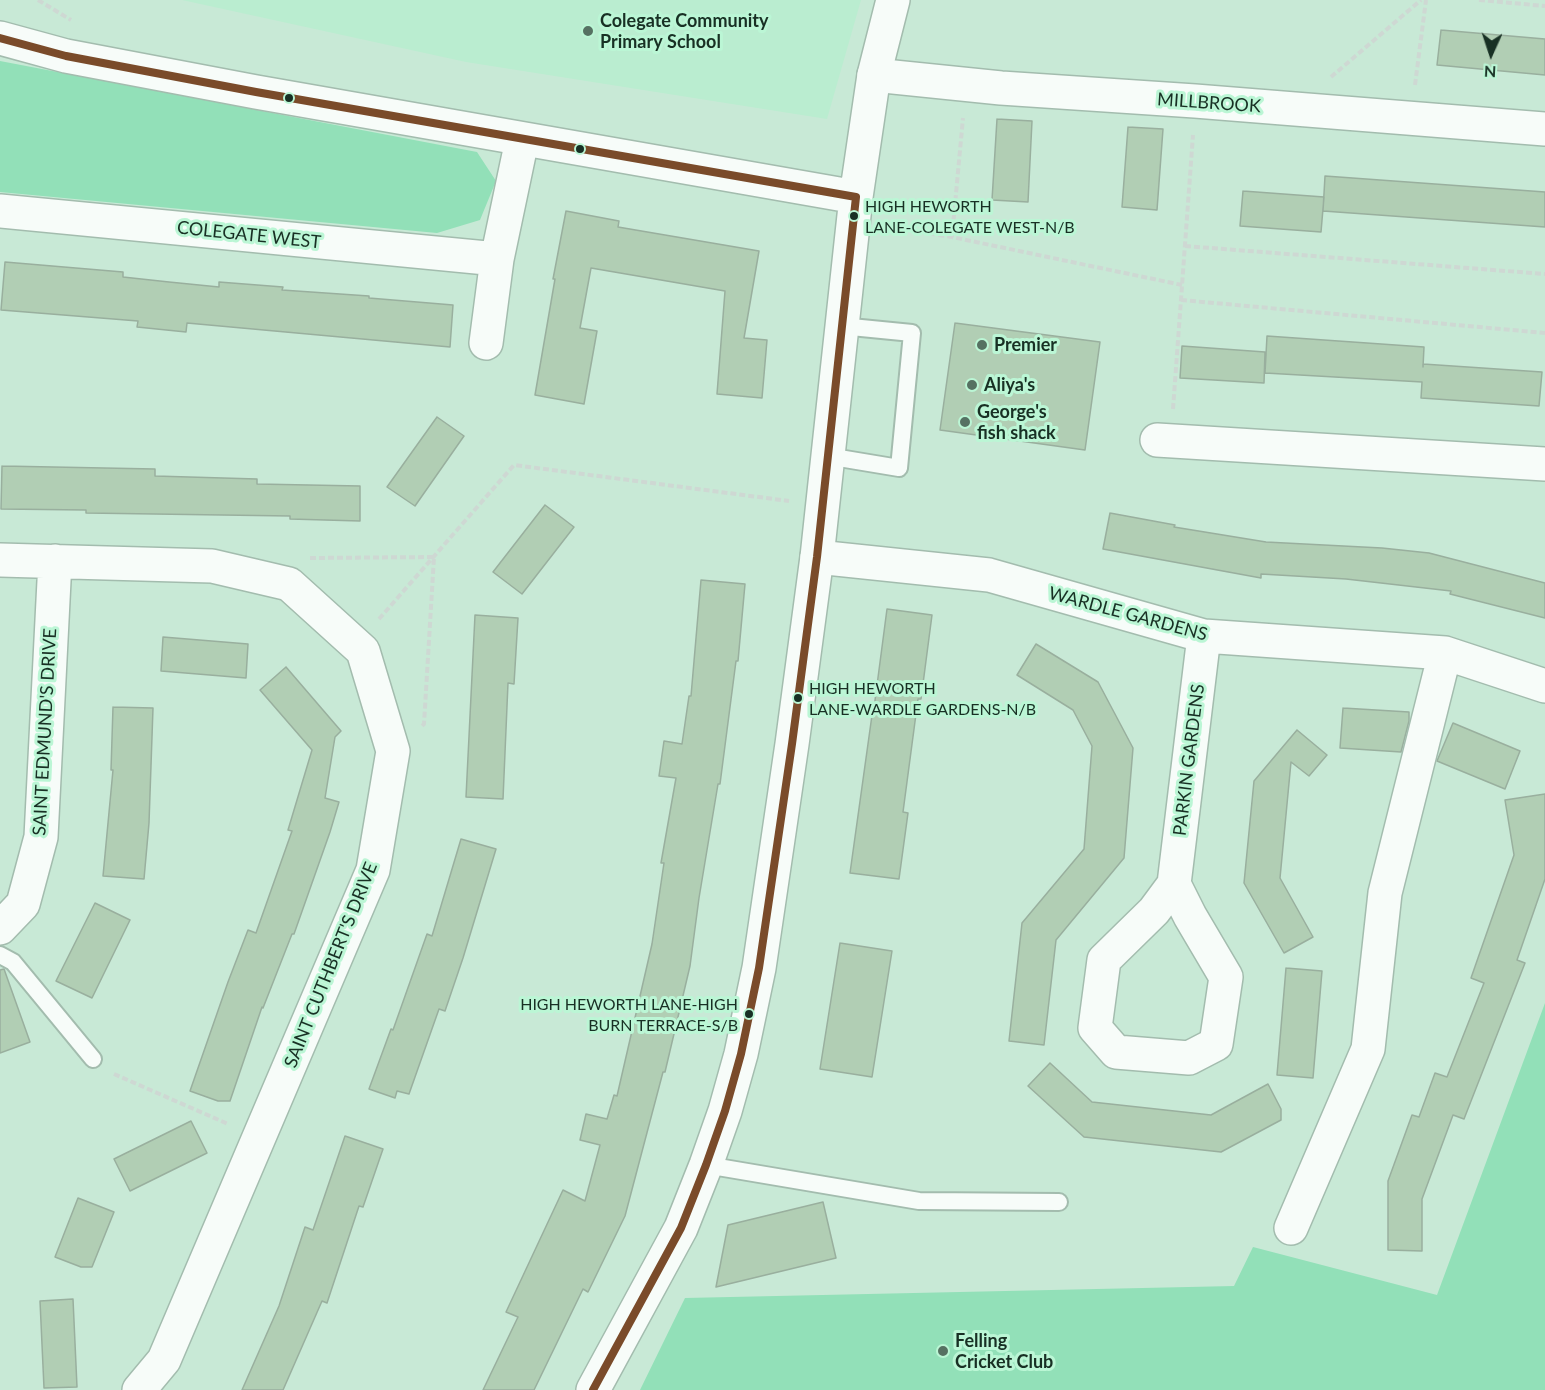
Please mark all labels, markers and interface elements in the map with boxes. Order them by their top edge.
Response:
place label: Colegate Community Primary School [600,10,769,52]
marker: Colegate Community Primary School [581,24,595,38]
north arrow [1461,24,1521,84]
text: N [1483,63,1497,82]
street label: MILLBROOK [1156,89,1262,117]
unlabelled marker [283,92,295,104]
unlabelled marker [574,143,586,155]
place label: HIGH HEWORTH LANE-COLEGATE WEST-N/B [865,197,1075,235]
marker: HIGH HEWORTH LANE-COLEGATE WEST-N/B [848,210,860,222]
street label: COLEGATE WEST [176,217,322,253]
place label: Premier [994,334,1057,356]
marker: Premier [975,338,989,352]
place label: Aliya's [984,374,1035,396]
marker: Aliya's [965,378,979,392]
place label: George's fish shack [977,401,1056,444]
marker: George's fish shack [958,415,972,429]
street label: WARDLE GARDENS [1046,582,1210,646]
street label: SAINT EDMUND'S DRIVE [29,628,61,836]
place label: HIGH HEWORTH LANE-WARDLE GARDENS-N/B [809,679,1036,717]
street label: PARKIN GARDENS [1169,683,1209,837]
marker: HIGH HEWORTH LANE-WARDLE GARDENS-N/B [792,692,804,704]
street label: SAINT CUTHBERT'S DRIVE [280,859,382,1071]
place label: HIGH HEWORTH LANE-HIGH BURN TERRACE-S/B [520,995,738,1033]
marker: HIGH HEWORTH LANE-HIGH BURN TERRACE-S/B [743,1008,755,1020]
place label: Felling Cricket Club [955,1330,1053,1372]
marker: Felling Cricket Club [936,1344,950,1358]

